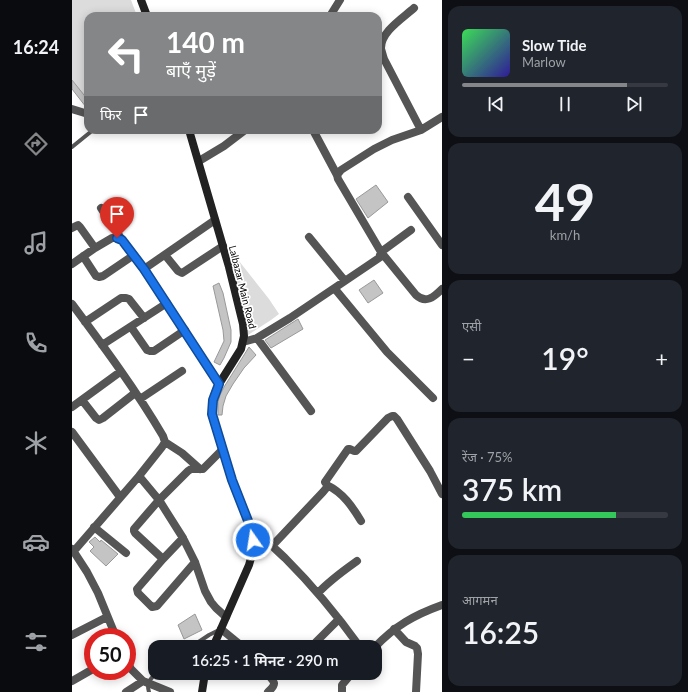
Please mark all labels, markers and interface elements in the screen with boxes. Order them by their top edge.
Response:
text: 140 m [166,25,245,59]
icon: left [100,28,152,80]
text: 16:24 [13,36,59,58]
text: Slow Tide [522,36,587,54]
text: Marlow [522,54,566,70]
text: बाएँ मुड़ें [166,59,216,81]
icon: previous [485,93,507,115]
icon: pause [554,93,576,115]
icon: next [623,93,645,115]
icon: arrive [130,104,152,126]
text: फिर [100,105,122,123]
icon: directions [22,130,50,158]
text: 49 [535,170,595,232]
pin [100,197,134,238]
icon: arrive [106,203,128,225]
text: km/h [550,227,580,243]
icon: music [22,229,50,257]
street label: Lalbazar Main Road [227,244,259,330]
text: एसी [462,318,481,334]
icon: phone [22,329,50,357]
text: 19° [541,340,589,376]
text: − [462,345,475,372]
text: + [655,345,668,372]
icon: climate [22,429,50,457]
text: रेंज · 75% [462,449,513,465]
text: 375 km [462,471,562,507]
position arrow [232,519,274,561]
icon: car [22,528,50,556]
text: आगमन [462,592,498,608]
text: 16:25 [462,614,539,650]
icon: filters [22,628,50,656]
speed limit sign: 50 [84,628,136,680]
text: 16:25 · 1 मिनट · 290 m [192,651,338,669]

